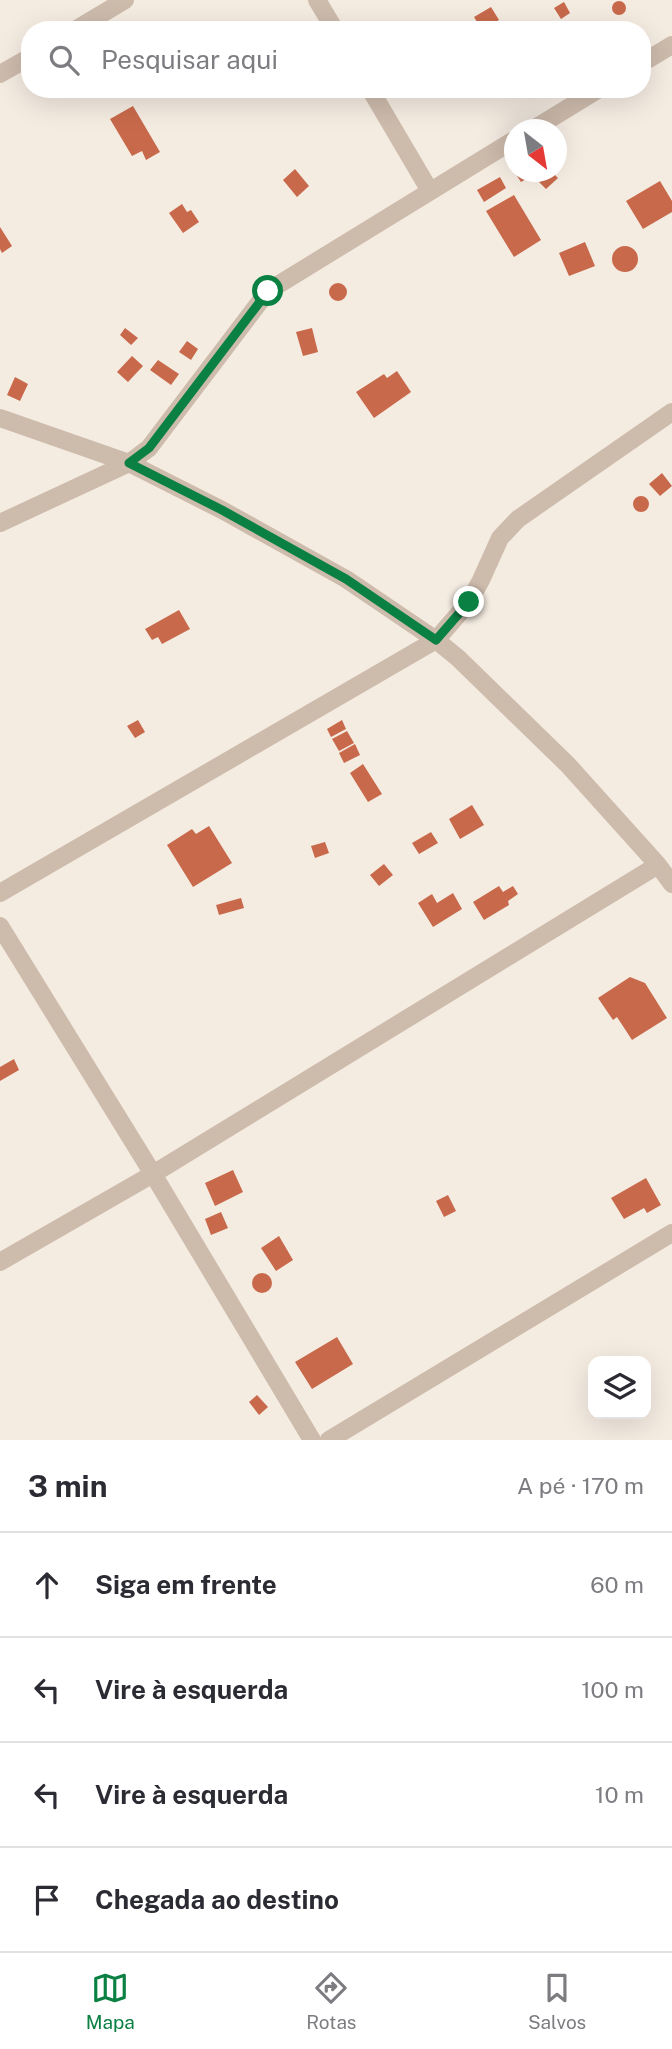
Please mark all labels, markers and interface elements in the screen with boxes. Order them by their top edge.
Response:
search box [21,21,651,98]
icon: search [45,41,83,79]
text: Pesquisar aqui [101,44,278,75]
north arrow [504,119,567,182]
route start [252,275,283,306]
route end [453,586,484,617]
map controls [588,1356,651,1419]
button: layers [588,1356,651,1419]
text: 3 min [28,1468,107,1504]
text: A pé · 170 m [517,1472,644,1499]
icon: ahead [28,1566,66,1604]
text: Siga em frente [95,1569,277,1600]
text: 60 m [590,1571,644,1598]
icon: left [28,1671,66,1709]
text: Vire à esquerda [95,1674,288,1705]
text: 100 m [581,1676,644,1703]
icon: left [28,1776,66,1814]
text: Vire à esquerda [95,1779,288,1810]
text: 10 m [595,1781,644,1808]
icon: arrive [28,1881,66,1919]
text: Chegada ao destino [95,1884,339,1915]
tab: Mapa [86,1969,135,2033]
tab: Rotas [306,1969,356,2033]
tab: Salvos [528,1969,586,2033]

